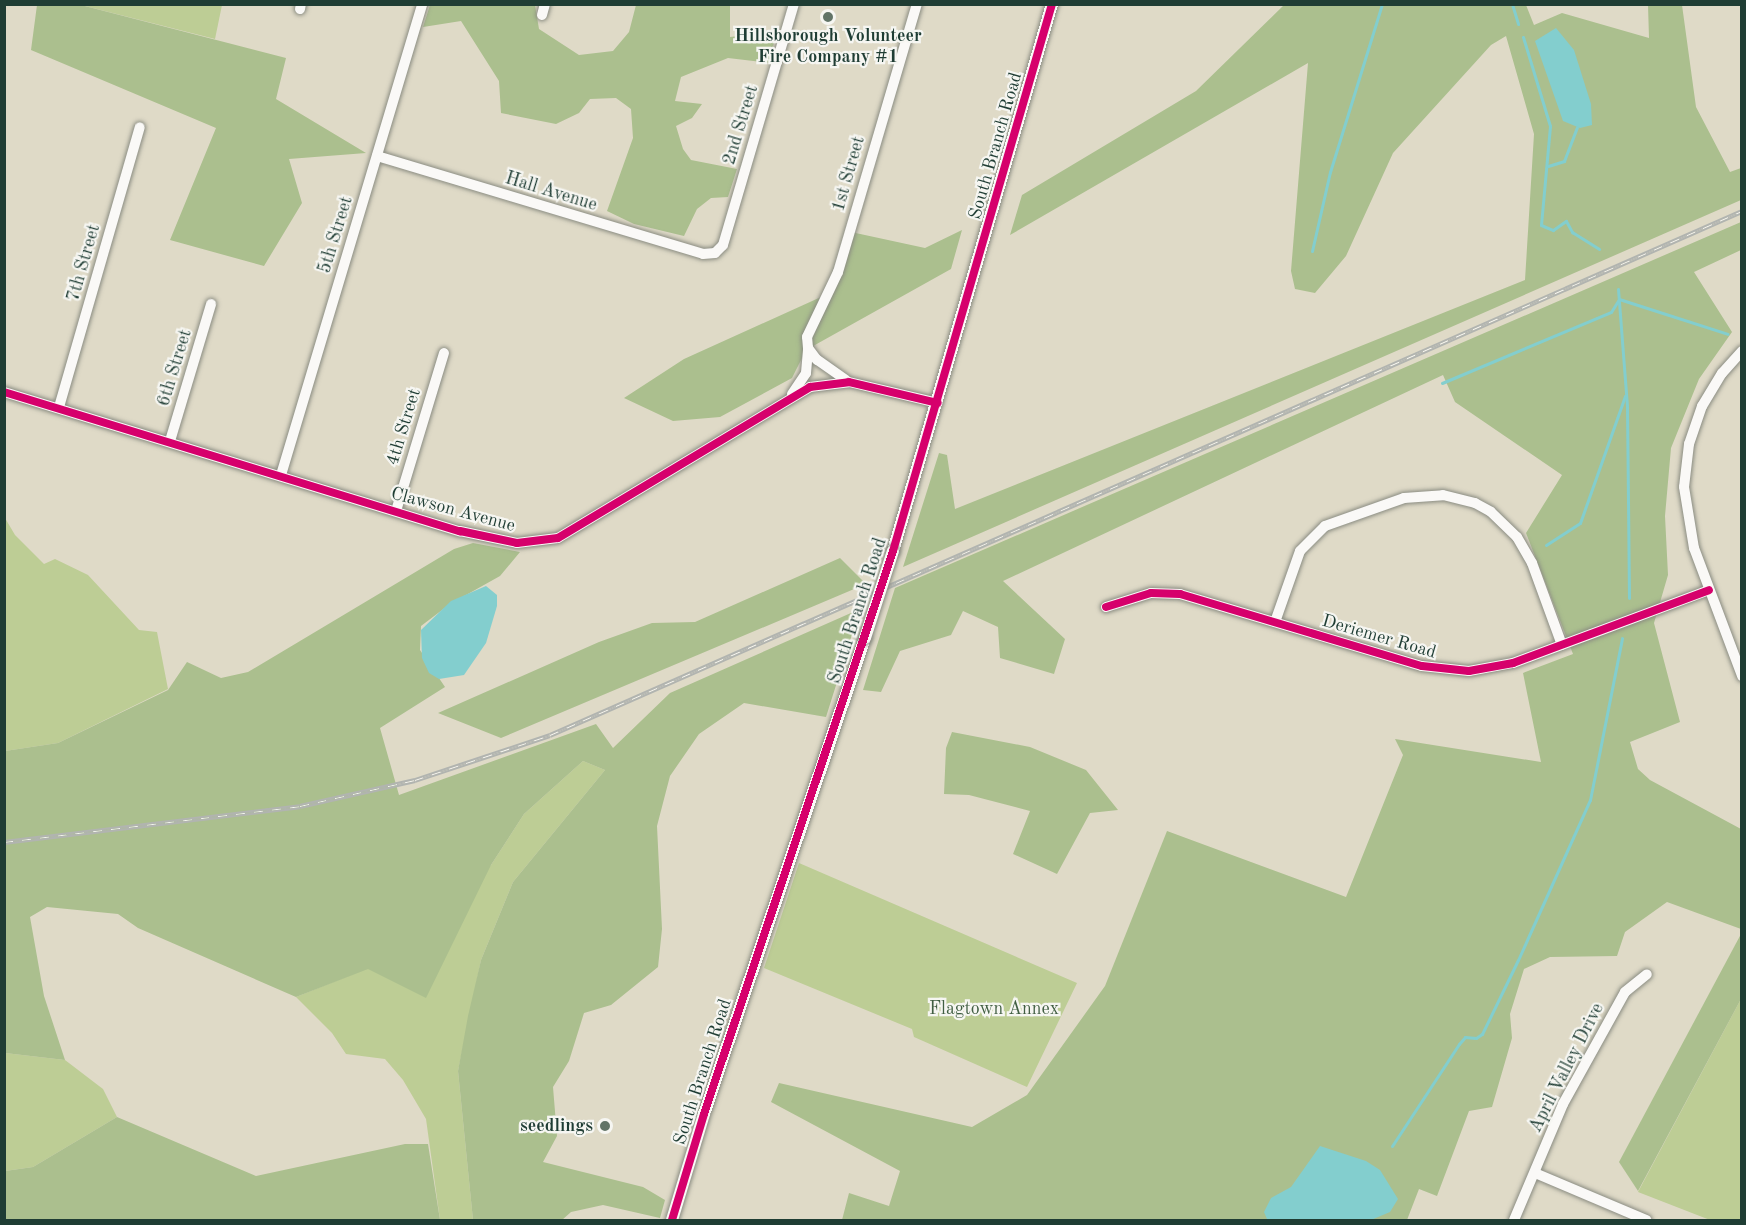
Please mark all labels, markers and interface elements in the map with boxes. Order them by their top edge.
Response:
marker: Hillsborough Volunteer Fire Company #1 [821,10,835,24]
place label: Hillsborough Volunteer Fire Company #1 [734,26,922,68]
street label: South Branch Road [965,70,1027,222]
street label: 2nd Street [719,82,763,168]
street label: 1st Street [828,134,870,214]
street label: Hall Avenue [502,168,600,216]
street label: 5th Street [314,194,358,276]
street label: 7th Street [63,222,105,304]
street label: 6th Street [153,327,197,409]
street label: 4th Street [382,386,426,468]
street label: Clawson Avenue [388,483,518,537]
street label: South Branch Road [824,535,892,687]
street label: Deriemer Road [1319,610,1439,664]
street label: South Branch Road [669,996,737,1148]
park label: Flagtown Annex [929,998,1059,1020]
street label: April Valley Drive [1525,1000,1609,1136]
place label: seedlings [520,1115,593,1137]
marker: seedlings [598,1119,612,1133]

